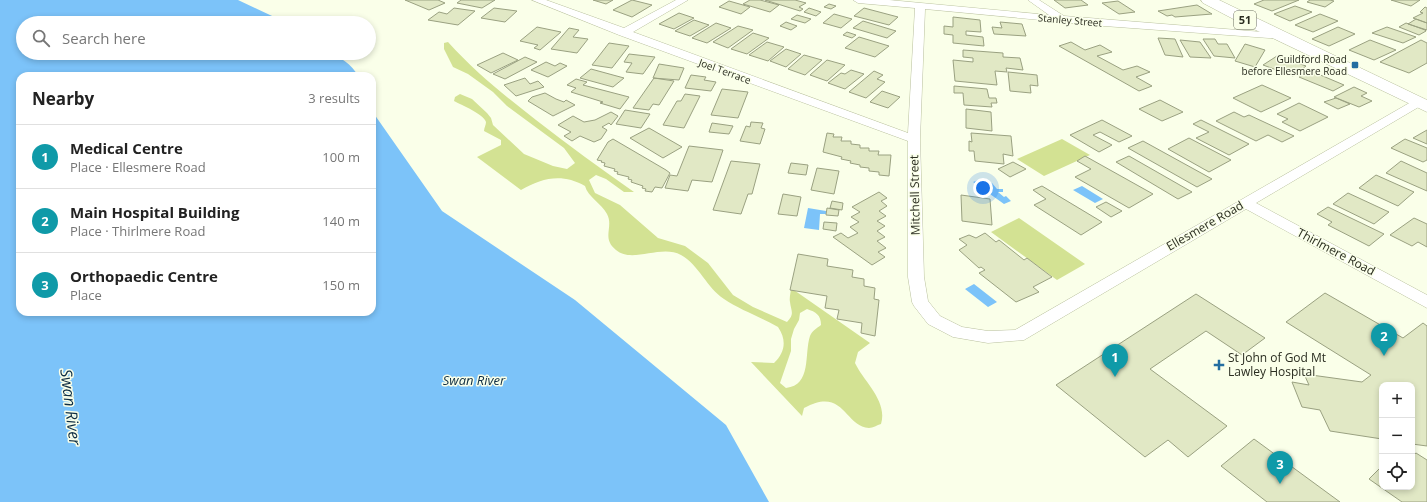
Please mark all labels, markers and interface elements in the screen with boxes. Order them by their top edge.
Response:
street label: Stanley Street [1037,10,1103,30]
road number: 51 [1234,11,1256,29]
search box [16,16,376,60]
icon: search [30,27,52,49]
text: Search here [62,28,146,48]
place label: Guildford Road before Ellesmere Road [1242,52,1347,78]
street label: Joel Terrace [696,55,753,87]
marker: Guildford Road before Ellesmere Road [1350,60,1360,70]
text: Nearby [32,87,94,110]
text: 3 results [308,89,360,107]
text: Medical Centre [70,138,183,158]
text: 1 [41,148,49,166]
text: 100 m [322,148,360,166]
street label: Mitchell Street [905,155,924,235]
text: Place · Ellesmere Road [70,158,206,176]
your location [973,178,993,198]
street label: Ellesmere Road [1163,197,1246,255]
text: Main Hospital Building [70,202,239,222]
text: 2 [41,212,49,230]
text: 140 m [322,212,360,230]
text: Place · Thirlmere Road [70,222,205,240]
street label: Thirlmere Road [1294,224,1378,279]
text: Orthopaedic Centre [70,266,218,286]
text: 3 [41,276,49,294]
text: 150 m [322,276,360,294]
text: Place [70,286,102,304]
pin: 2 [1371,323,1397,356]
pin: 1 [1102,344,1128,377]
place label: St John of God Mt Lawley Hospital [1228,349,1326,380]
marker: St John of God Mt Lawley Hospital [1213,359,1225,371]
water label: Swan River [55,368,87,447]
water label: Swan River [443,371,506,389]
map controls [1379,382,1415,490]
button: + [1379,382,1415,418]
button: − [1379,418,1415,454]
pin: 3 [1267,451,1293,484]
button: locate [1379,454,1415,490]

